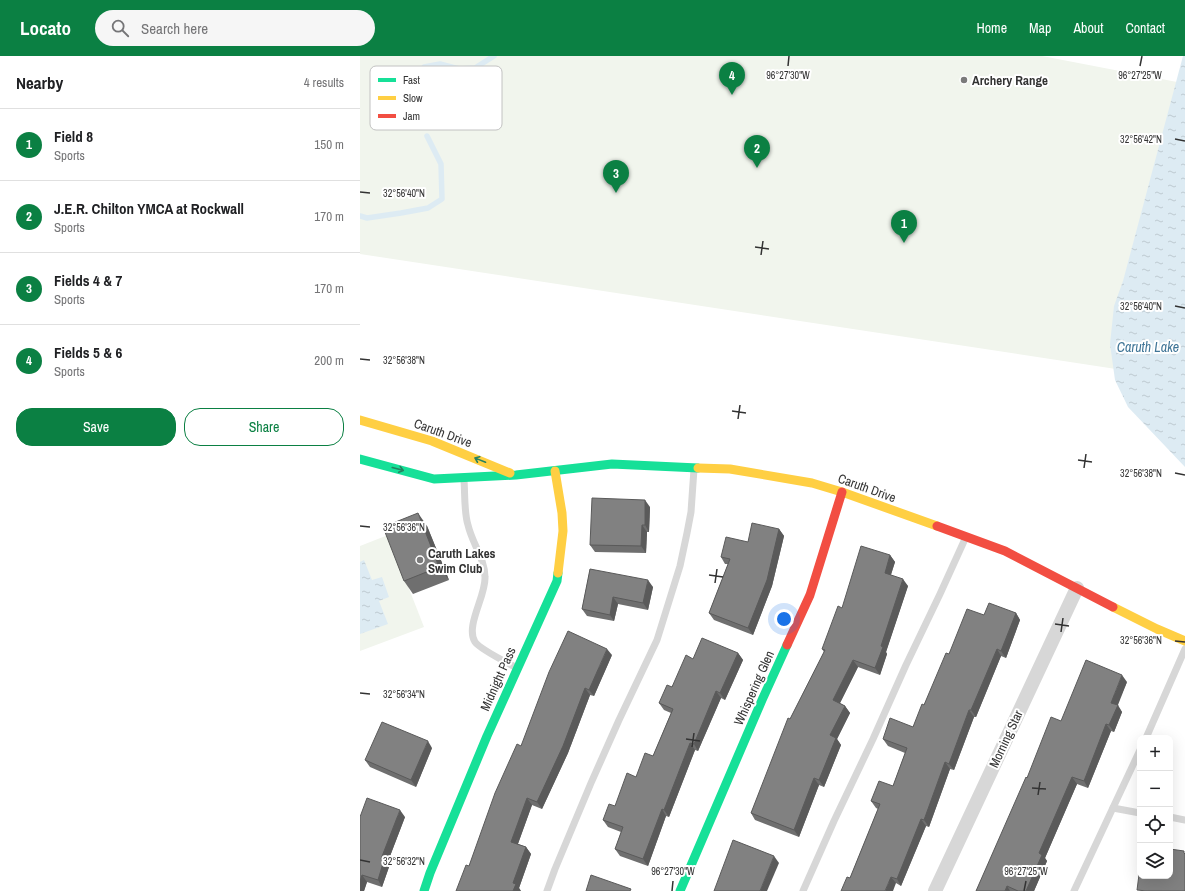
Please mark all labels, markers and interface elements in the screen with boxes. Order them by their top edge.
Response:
search box [95,10,375,46]
text: Locato [20,15,71,41]
icon: search [109,17,131,39]
text: Search here [141,18,208,39]
text: Home [976,19,1007,37]
text: Map [1029,19,1051,37]
text: About [1073,19,1103,37]
text: Contact [1125,19,1165,37]
pin: 4 [719,62,745,95]
legend [370,66,502,130]
text: 96°27'30"W [766,69,810,82]
text: 96°27'25"W [1118,69,1162,82]
text: Nearby [16,71,63,94]
place label: Archery Range [972,72,1048,89]
text: Fast [403,73,421,87]
text: 4 results [304,74,344,91]
marker: Archery Range [959,75,969,85]
text: Slow [403,91,423,105]
text: Jam [403,109,420,123]
text: Field 8 [54,126,93,147]
text: 32°56'42"N [1120,133,1162,146]
pin: 2 [744,135,770,168]
text: 1 [26,136,32,153]
text: 150 m [314,136,344,153]
text: Sports [54,147,85,164]
pin: 3 [603,160,629,193]
text: 32°56'40"N [383,187,425,200]
text: J.E.R. Chilton YMCA at Rockwall [54,198,244,219]
text: 2 [26,208,32,225]
text: 170 m [314,208,344,225]
pin: 1 [891,210,917,243]
text: Sports [54,219,85,236]
text: Fields 4 & 7 [54,270,122,291]
text: 3 [26,280,32,297]
text: 170 m [314,280,344,297]
text: Sports [54,291,85,308]
text: 32°56'40"N [1120,300,1162,313]
water label: Caruth Lake [1117,338,1179,356]
text: Fields 5 & 6 [54,342,122,363]
text: 4 [26,352,32,369]
text: 200 m [314,352,344,369]
text: 32°56'38"N [383,354,425,367]
text: Sports [54,363,85,380]
button: Save [16,408,176,446]
button: Share [184,408,344,446]
street label: Caruth Drive [412,415,474,451]
one-way arrow [474,456,486,464]
one-way arrow [391,466,404,473]
text: 32°56'38"N [1120,467,1162,480]
street label: Caruth Drive [836,470,898,506]
text: 32°56'36"N [383,521,425,534]
place label: Caruth Lakes Swim Club [428,545,496,577]
marker: Caruth Lakes Swim Club [415,555,425,565]
your location [774,609,794,629]
text: 32°56'36"N [1120,634,1162,647]
street label: Midnight Pass [476,644,520,714]
street label: Whispering Glen [730,648,778,728]
text: 32°56'34"N [383,688,425,701]
street label: Morning Star [985,707,1027,771]
map controls [1137,735,1173,879]
button: + [1137,735,1173,771]
button: − [1137,771,1173,807]
button: locate [1137,807,1173,843]
button: layers [1137,843,1173,879]
text: 32°56'32"N [383,855,425,868]
text: 96°27'30"W [651,865,695,878]
text: 96°27'25"W [1004,865,1048,878]

